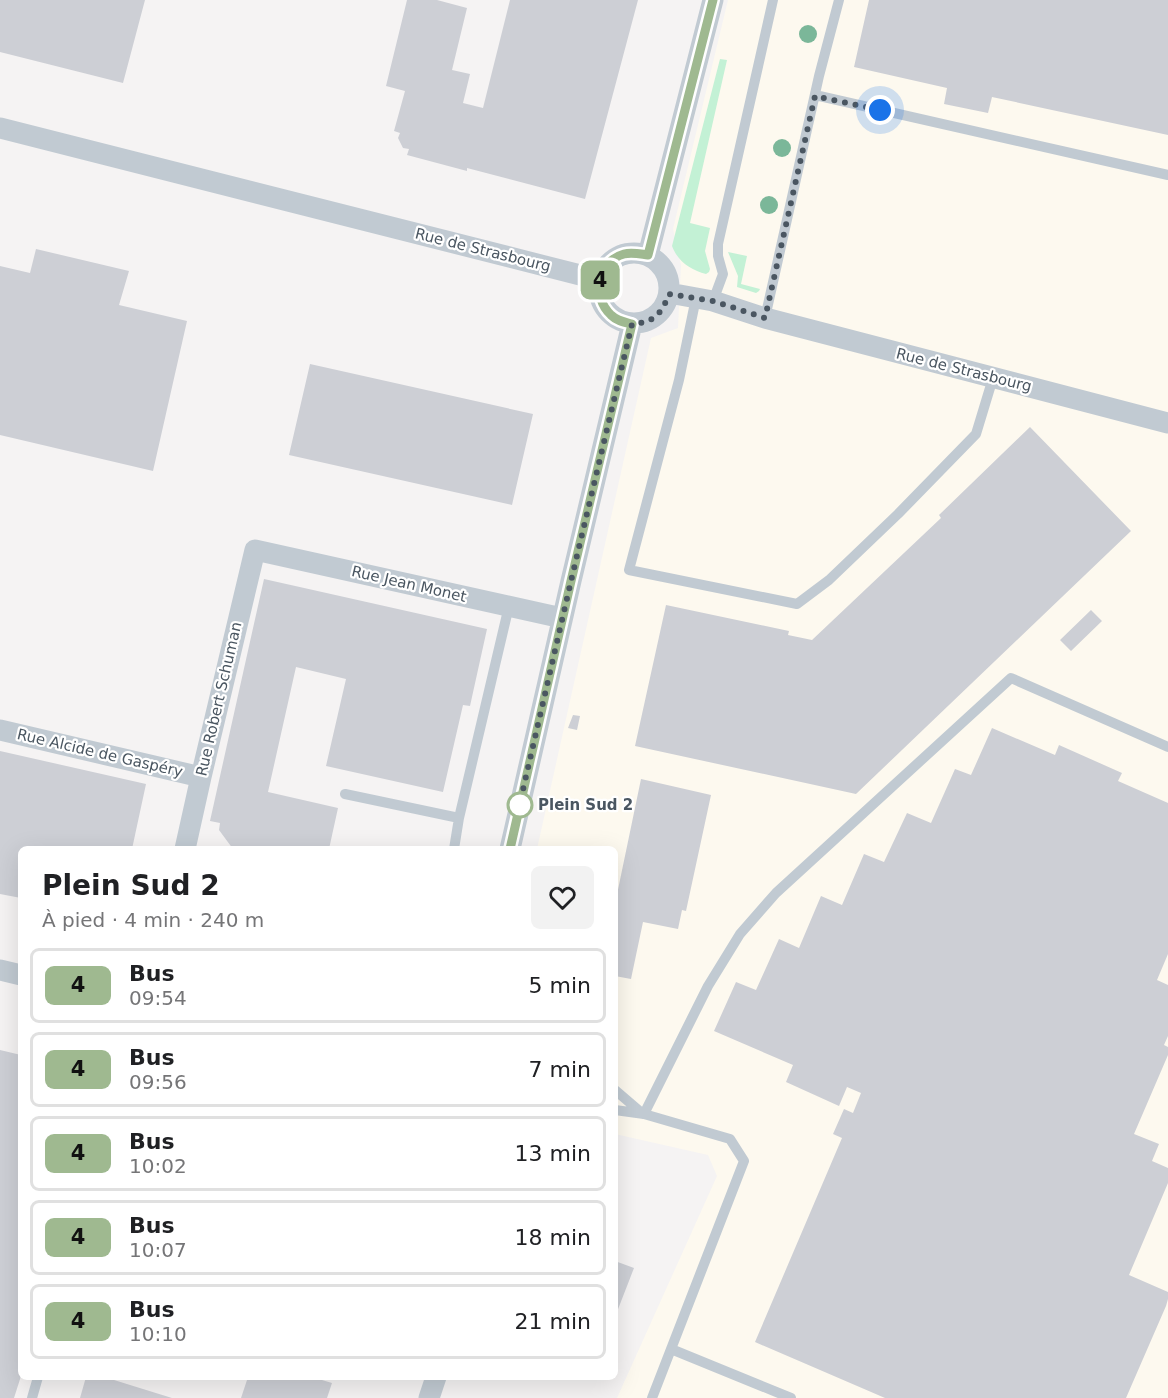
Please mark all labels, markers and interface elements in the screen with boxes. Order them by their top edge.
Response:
your location [865,95,895,125]
street label: Rue de Strasbourg [413,224,553,276]
line badge: 4 [580,260,620,300]
text: 4 [593,268,607,292]
street label: Rue de Strasbourg [894,344,1034,396]
street label: Rue Jean Monet [350,562,468,606]
street label: Rue Robert Schuman [192,620,246,778]
street label: Rue Alcide de Gaspéry [15,725,185,781]
marker: Plein Sud 2 [507,792,533,818]
place label: Plein Sud 2 [538,796,633,814]
button: heart [531,866,594,929]
text: Plein Sud 2 [42,869,220,902]
text: À pied · 4 min · 240 m [42,908,264,932]
text: Bus [129,961,175,986]
text: 4 [71,973,85,997]
text: 5 min [529,973,591,998]
text: 09:54 [129,986,187,1010]
text: Bus [129,1045,175,1070]
text: 4 [71,1057,85,1081]
text: 7 min [529,1057,591,1082]
text: 09:56 [129,1070,187,1094]
text: Bus [129,1129,175,1154]
text: 4 [71,1141,85,1165]
text: 13 min [515,1141,591,1166]
text: 10:02 [129,1154,187,1178]
text: Bus [129,1213,175,1238]
text: 4 [71,1225,85,1249]
text: 18 min [515,1225,591,1250]
text: 10:07 [129,1238,187,1262]
text: Bus [129,1297,175,1322]
text: 4 [71,1309,85,1333]
text: 21 min [515,1309,591,1334]
text: 10:10 [129,1322,187,1346]

